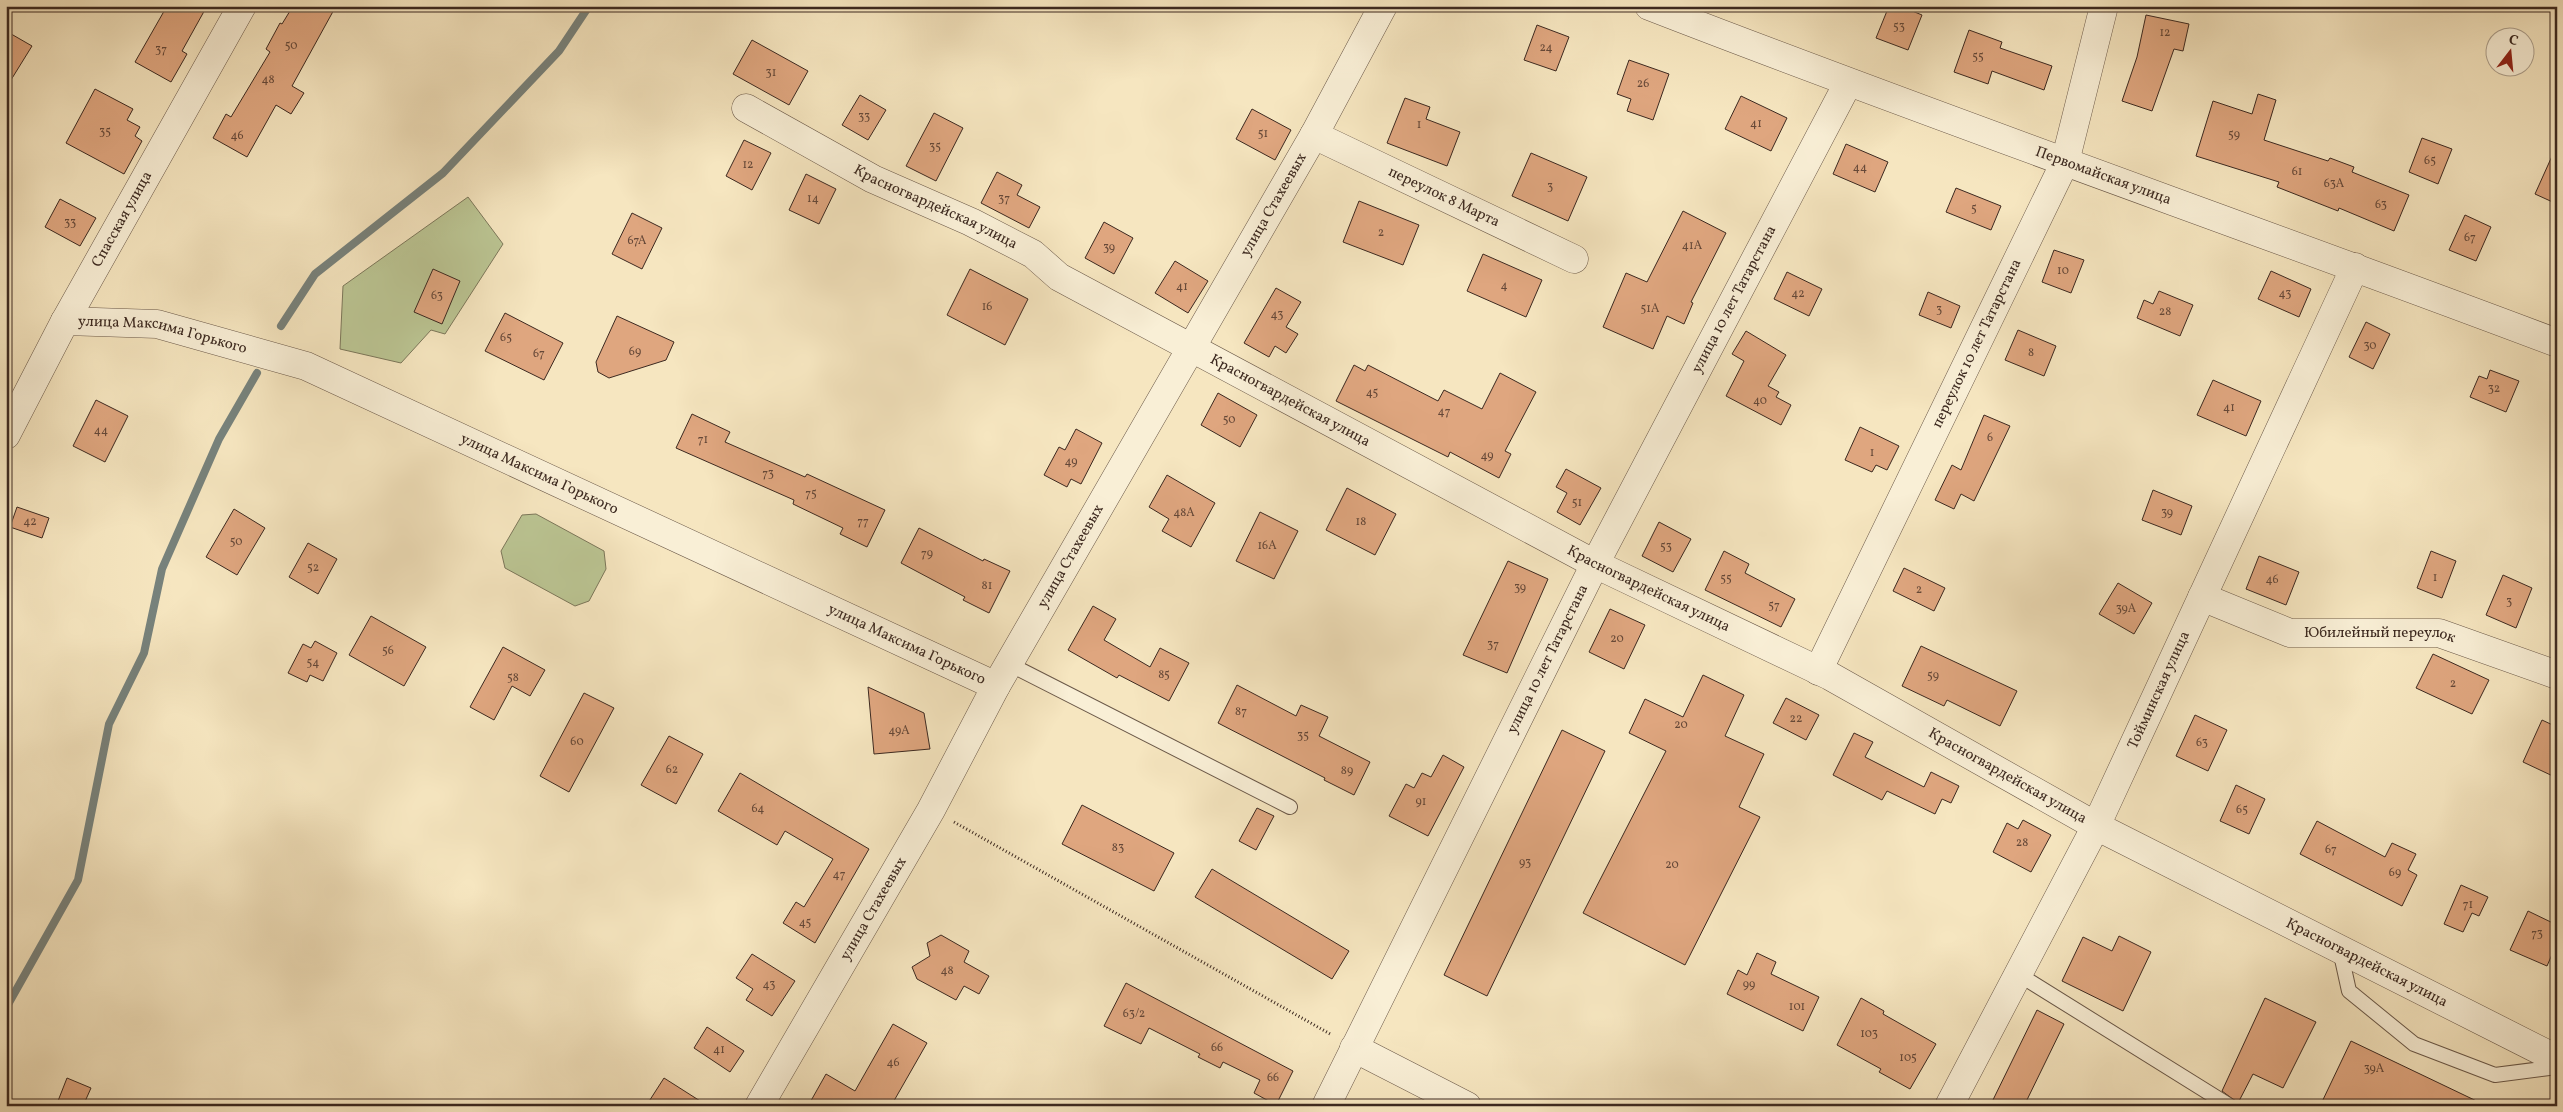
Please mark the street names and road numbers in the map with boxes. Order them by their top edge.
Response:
street label: Первомайская улица [2032,141,2174,210]
street label: улица Стахеевых [1235,149,1312,261]
street label: Красногвардейская улица [850,160,1021,255]
street label: переулок 8 Марта [1385,161,1503,233]
street label: Спасская улица [87,167,158,271]
street label: улица 10 лет Татарстана [1687,222,1782,377]
street label: переулок 10 лет Татарстана [1927,255,2027,432]
street label: улица Максима Горького [78,311,249,359]
street label: Красногвардейская улица [1206,349,1374,452]
street label: улица Максима Горького [457,428,622,520]
street label: улица Стахеевых [1033,500,1109,612]
street label: Красногвардейская улица [1563,540,1734,637]
street label: улица 10 лет Татарстана [1502,581,1594,737]
street label: улица Максима Горького [824,599,989,690]
street label: Юбилейный переулок [2304,623,2458,649]
street label: Тойминская улица [2123,628,2195,753]
street label: Красногвардейская улица [1924,723,2091,829]
street label: улица Стахеевых [835,853,912,965]
street label: Красногвардейская улица [2282,913,2451,1013]

